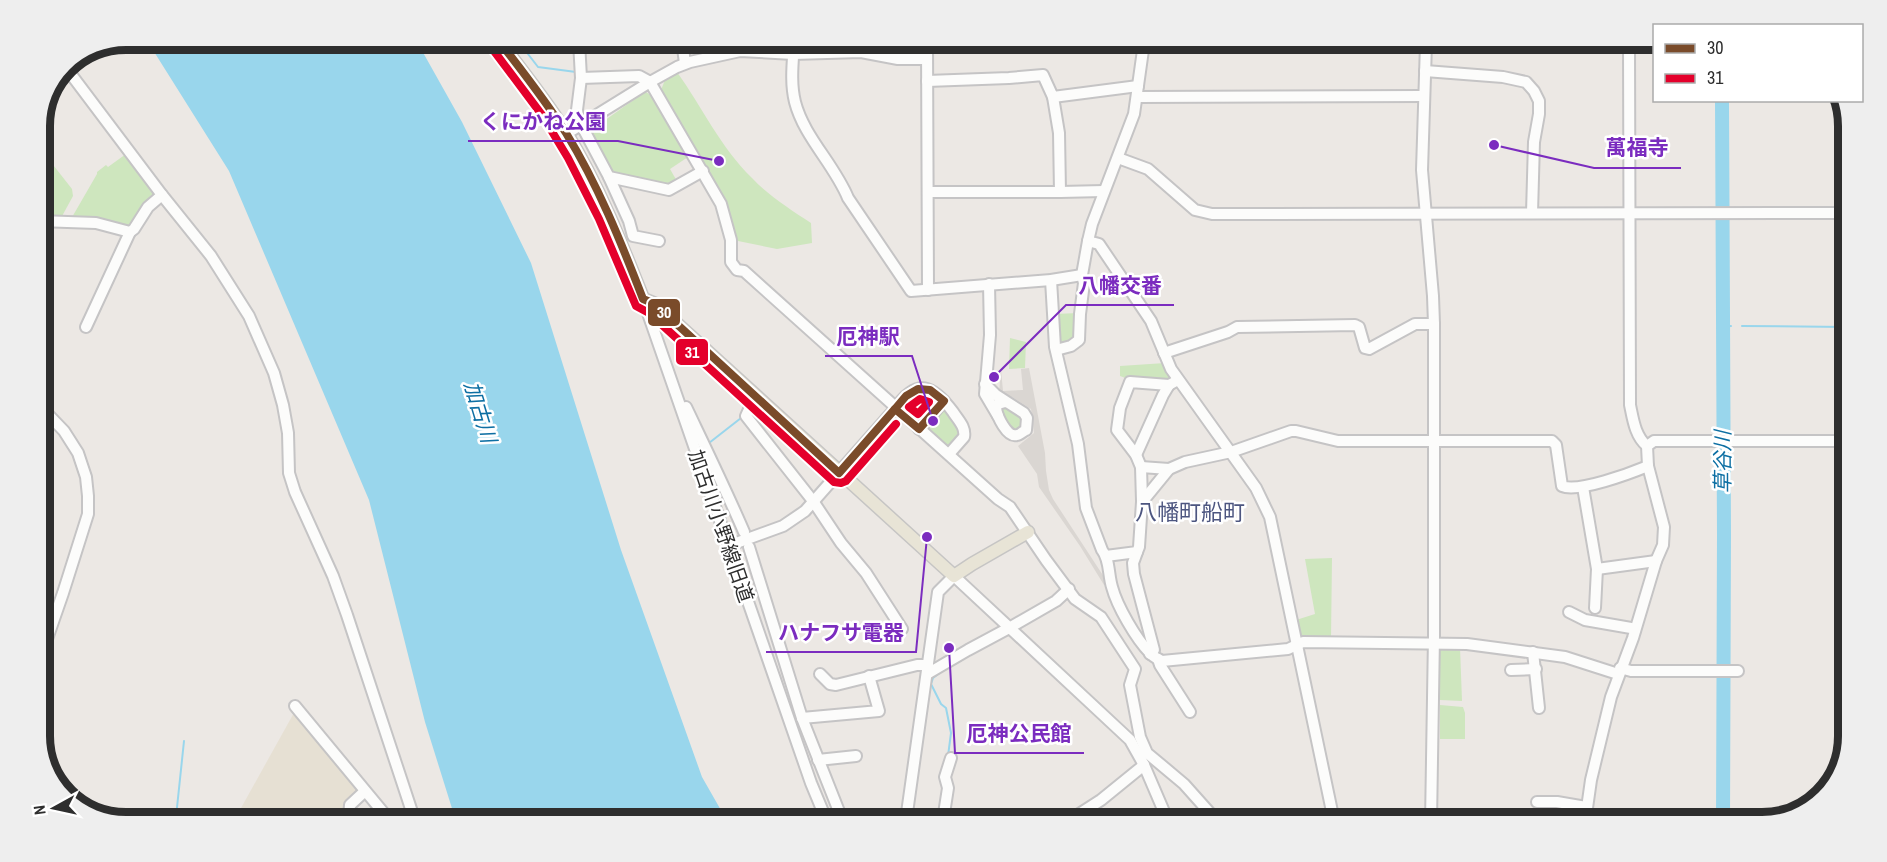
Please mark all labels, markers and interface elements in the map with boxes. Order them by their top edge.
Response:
legend [1653,24,1863,102]
text: 30 [1707,35,1723,60]
text: 31 [1707,65,1724,90]
callout: くにかね公園 [468,102,618,141]
text: くにかね公園 [480,107,606,136]
callout: 萬福寺 [1594,129,1681,168]
text: 萬福寺 [1606,133,1669,162]
callout: 八幡交番 [1066,266,1174,305]
text: 八幡交番 [1078,271,1162,300]
line badge: 30 [647,298,681,327]
text: 30 [657,301,671,323]
callout: 厄神駅 [825,317,912,356]
text: 厄神駅 [837,322,900,351]
line badge: 31 [675,338,709,366]
text: 31 [685,341,700,363]
water label: 加古川 [457,377,504,448]
water label: 草谷川 [1708,429,1737,494]
street label: 加古川小野線旧道 [683,446,760,606]
district label: 八幡町船町 [1135,497,1245,527]
callout: ハナフサ電器 [766,613,916,652]
text: ハナフサ電器 [778,618,904,647]
callout: 厄神公民館 [955,714,1084,753]
text: 厄神公民館 [967,719,1072,748]
north arrow [24,778,84,838]
text: N [28,804,51,816]

